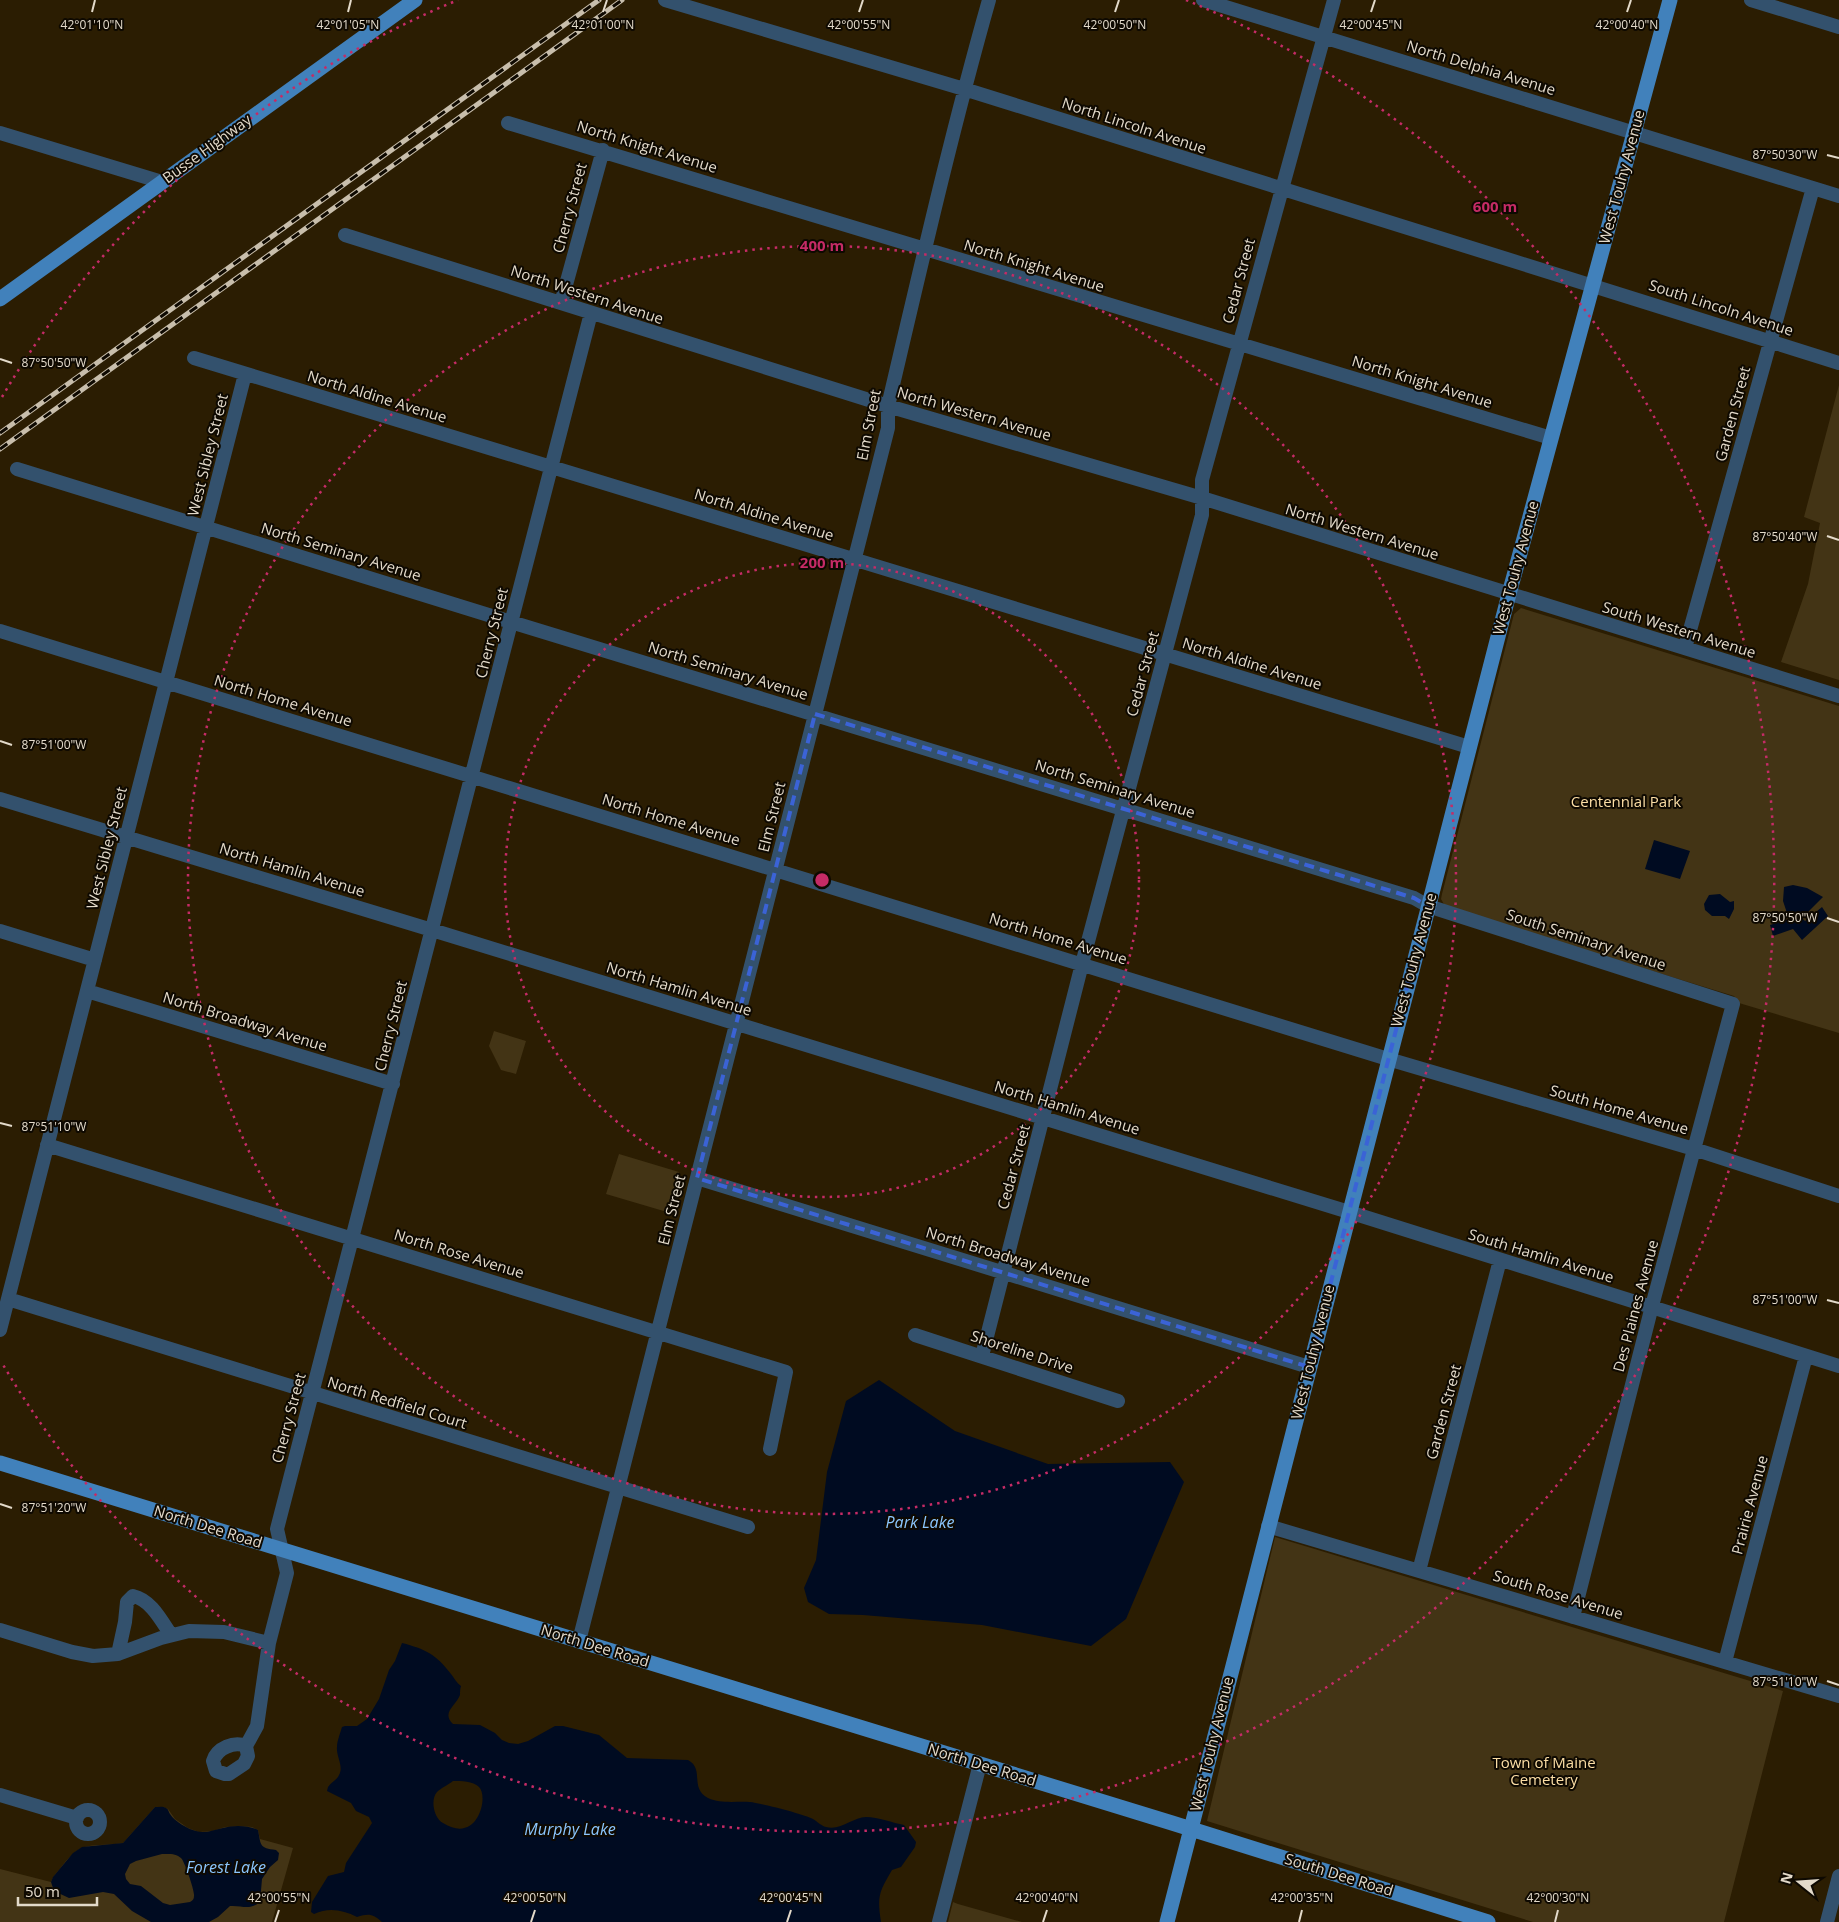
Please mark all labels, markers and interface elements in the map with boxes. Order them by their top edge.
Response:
text: 42°01'10"N [61,16,123,33]
text: 42°01'05"N [317,16,379,33]
text: 42°01'00"N [572,16,634,33]
text: 42°00'55"N [828,16,890,33]
text: 42°00'50"N [1084,16,1146,33]
text: 42°00'45"N [1340,16,1402,33]
text: 42°00'40"N [1596,16,1658,33]
street label: North Delphia Avenue [1404,35,1558,99]
street label: North Lincoln Avenue [1059,92,1209,158]
street label: West Touhy Avenue [1594,108,1649,246]
street label: Busse Highway [158,109,255,187]
street label: North Knight Avenue [575,115,720,177]
text: 87°50'30"W [1753,146,1817,163]
street label: Cherry Street [547,160,591,255]
text: 600 m [1473,196,1517,216]
street label: North Knight Avenue [962,234,1107,296]
text: 400 m [800,235,844,255]
street label: Cedar Street [1217,236,1259,325]
street label: North Western Avenue [508,260,666,328]
street label: South Lincoln Avenue [1646,274,1796,340]
street label: North Knight Avenue [1350,350,1495,412]
text: 87°50'50"W [22,354,86,371]
street label: Garden Street [1710,364,1754,464]
street label: North Aldine Avenue [305,365,449,427]
street label: North Western Avenue [895,381,1054,445]
street label: Elm Street [851,388,885,462]
street label: West Sibley Street [182,392,232,518]
street label: North Aldine Avenue [692,483,836,545]
street label: North Western Avenue [1283,498,1441,564]
street label: West Touhy Avenue [1488,499,1543,637]
street label: North Seminary Avenue [259,517,424,585]
text: 87°50'40"W [1753,528,1817,545]
text: 200 m [800,552,844,572]
street label: Cherry Street [470,585,512,680]
street label: South Western Avenue [1600,596,1758,662]
street label: Cedar Street [1121,629,1163,718]
street label: North Aldine Avenue [1180,632,1324,694]
street label: North Seminary Avenue [646,636,811,704]
street label: North Home Avenue [212,670,355,731]
text: 87°51'00"W [22,736,86,753]
street label: North Seminary Avenue [1033,754,1198,822]
street label: Elm Street [753,779,789,854]
street label: West Sibley Street [81,785,131,911]
street label: North Home Avenue [600,789,743,850]
park label: Centennial Park [1571,791,1681,811]
street label: North Hamlin Avenue [217,837,367,901]
centre of rings [813,871,831,889]
street label: West Touhy Avenue [1386,891,1441,1029]
street label: South Seminary Avenue [1504,904,1669,974]
street label: North Home Avenue [987,908,1130,969]
text: 87°50'50"W [1753,909,1817,926]
street label: North Hamlin Avenue [604,956,754,1020]
street label: Cherry Street [369,978,411,1073]
street label: North Broadway Avenue [161,987,330,1056]
street label: North Hamlin Avenue [992,1075,1142,1139]
street label: South Home Avenue [1548,1080,1691,1138]
text: 87°51'10"W [22,1118,86,1135]
street label: Cedar Street [992,1122,1034,1211]
street label: Elm Street [653,1172,689,1247]
street label: North Broadway Avenue [924,1222,1093,1291]
street label: South Hamlin Avenue [1466,1223,1616,1287]
street label: North Rose Avenue [392,1224,527,1282]
street label: Des Plaines Avenue [1608,1237,1662,1374]
street label: West Touhy Avenue [1286,1282,1338,1421]
text: 87°51'00"W [1753,1291,1817,1308]
street label: Shoreline Drive [968,1325,1076,1377]
street label: Garden Street [1421,1362,1465,1462]
street label: Cherry Street [266,1370,310,1465]
street label: North Redfield Court [325,1371,470,1433]
street label: Prairie Avenue [1726,1453,1772,1556]
text: 87°51'20"W [22,1499,86,1516]
street label: North Dee Road [152,1500,265,1552]
water label: Park Lake [886,1511,954,1533]
street label: South Rose Avenue [1491,1565,1626,1623]
street label: North Dee Road [539,1619,652,1671]
text: 87°51'10"W [1753,1673,1817,1690]
street label: West Touhy Avenue [1185,1674,1237,1813]
street label: North Dee Road [926,1738,1039,1790]
park label: Town of Maine Cemetery [1492,1752,1596,1789]
water label: Murphy Lake [524,1818,616,1840]
street label: South Dee Road [1283,1848,1396,1900]
water label: Forest Lake [186,1856,266,1878]
north arrow [1774,1857,1824,1907]
text: N [1775,1870,1797,1886]
scale bar [18,1874,96,1906]
text: 50 m [25,1881,60,1901]
text: 42°00'55"N [248,1889,310,1906]
text: 42°00'50"N [504,1889,566,1906]
text: 42°00'45"N [760,1889,822,1906]
text: 42°00'40"N [1016,1889,1078,1906]
text: 42°00'35"N [1271,1889,1333,1906]
text: 42°00'30"N [1527,1889,1589,1906]

